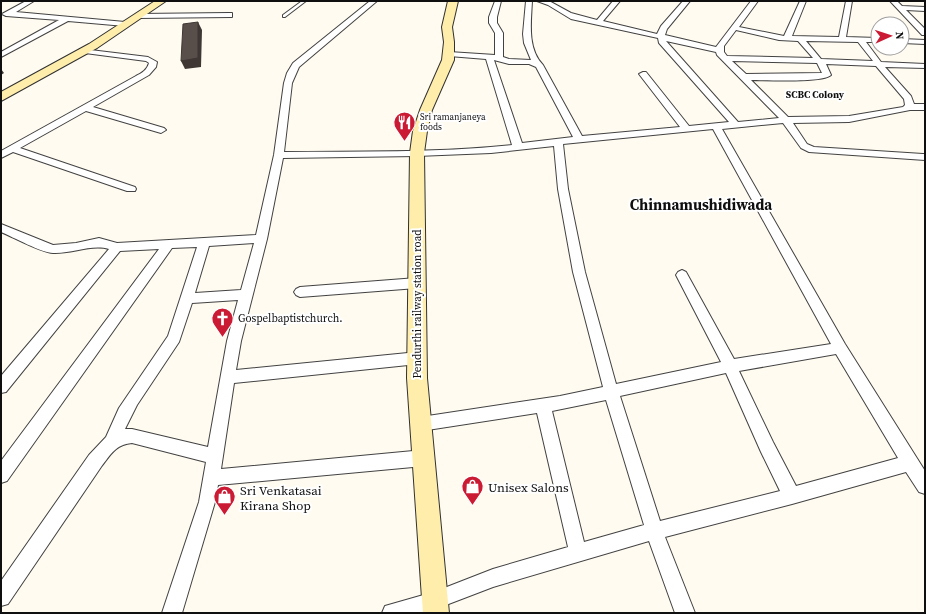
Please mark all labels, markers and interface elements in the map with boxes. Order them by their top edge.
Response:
north arrow [870,16,910,56]
text: N [892,31,907,40]
district label: SCBC Colony [786,88,845,101]
restaurant icon: Sri ramanjaneya foods [392,109,418,142]
place label: Sri ramanjaneya foods [420,111,486,133]
district label: Chinnamushidiwada [630,194,773,215]
street label: Pendurthi railway station road [410,229,425,378]
church icon: Gospelbaptistchurch. [209,305,235,338]
place label: Gospelbaptistchurch. [238,311,343,326]
shop icon: Unisex Salons [460,474,486,507]
place label: Unisex Salons [488,479,569,496]
place label: Sri Venkatasai Kirana Shop [240,482,322,514]
shop icon: Sri Venkatasai Kirana Shop [212,484,238,517]

